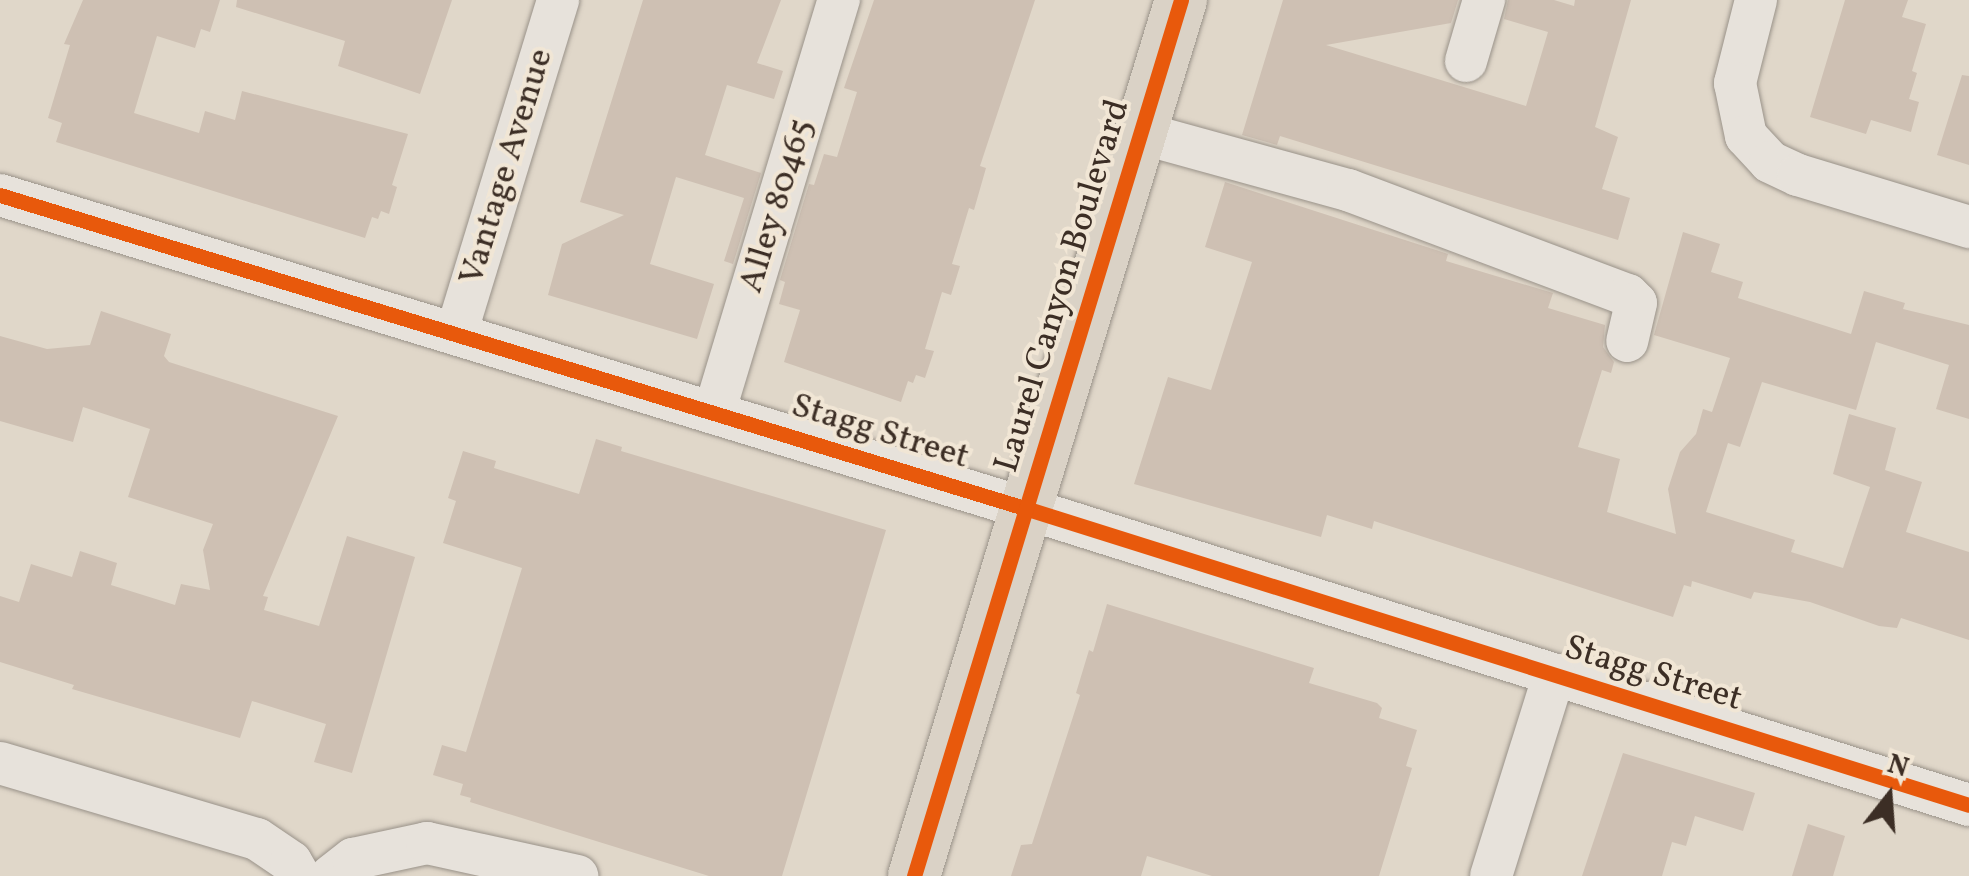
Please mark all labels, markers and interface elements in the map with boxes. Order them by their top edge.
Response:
street label: Vantage Avenue [451,44,563,290]
street label: Laurel Canyon Boulevard [986,95,1140,477]
street label: Alley 80465 [730,113,824,299]
street label: Stagg Street [786,385,974,479]
street label: Stagg Street [1559,627,1747,721]
text: N [1882,745,1913,788]
north arrow [1839,746,1939,846]

